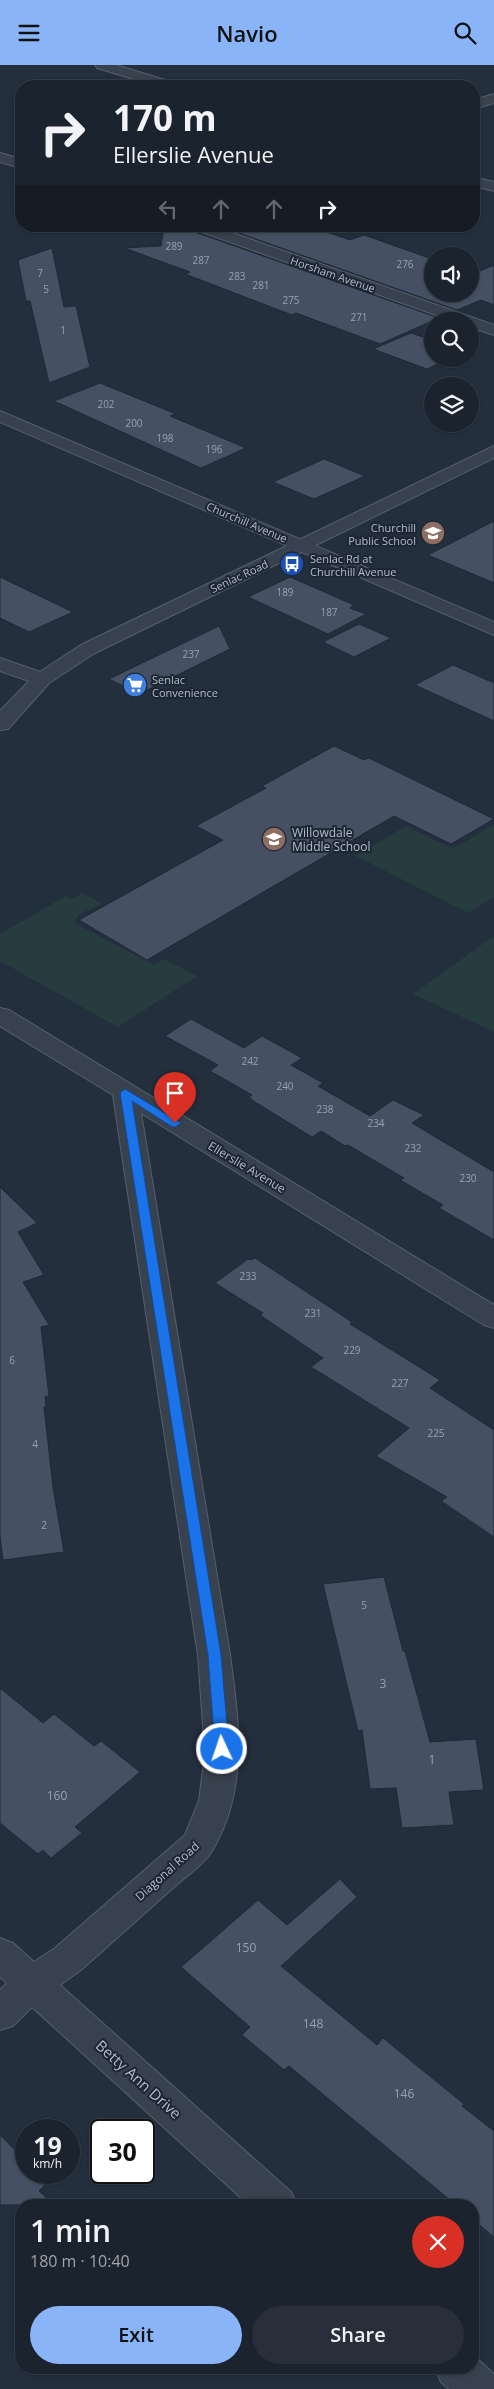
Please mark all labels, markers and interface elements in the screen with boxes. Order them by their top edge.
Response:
text: Navio [216,18,278,48]
icon: menu [15,19,43,47]
icon: search [451,19,479,47]
text: 170 m [113,94,217,141]
icon: right [30,100,95,165]
text: Ellerslie Avenue [113,139,274,169]
icon: left [154,195,182,223]
icon: ahead [207,195,235,223]
icon: ahead [260,195,288,223]
icon: right [313,195,341,223]
house number: 289 [165,239,183,253]
map controls [424,247,479,432]
button: sound [424,247,479,302]
street label: Horsham Avenue [289,252,377,296]
house number: 287 [192,253,210,267]
house number: 276 [396,257,414,271]
house number: 7 [37,266,43,280]
house number: 283 [228,269,246,283]
house number: 281 [252,278,270,292]
house number: 5 [43,282,49,296]
house number: 275 [282,293,300,307]
house number: 271 [350,310,368,324]
button: search [424,312,479,367]
house number: 1 [60,323,66,337]
button: layers [424,377,479,432]
house number: 202 [97,397,115,411]
house number: 200 [125,416,143,430]
house number: 198 [156,431,174,445]
house number: 196 [205,442,223,456]
street label: Churchill Avenue [204,498,290,546]
place label: Churchill Public School [348,520,416,548]
school or university icon: Churchill Public School [420,520,446,546]
bus stop icon: Senlac Rd at Churchill Avenue [279,551,305,577]
place label: Senlac Rd at Churchill Avenue [310,551,396,579]
street label: Senlac Road [208,556,270,596]
house number: 189 [276,585,294,599]
house number: 187 [320,605,338,619]
house number: 237 [182,647,200,661]
supermarket icon: Senlac Convenience [122,672,148,698]
place label: Senlac Convenience [152,672,218,700]
place label: Willowdale Middle School [292,824,371,855]
school or university icon: Willowdale Middle School [261,826,287,852]
house number: 242 [241,1054,259,1068]
pin [154,1072,196,1123]
icon: arrive [161,1079,189,1107]
house number: 240 [276,1079,294,1093]
house number: 238 [316,1102,334,1116]
house number: 234 [367,1116,385,1130]
street label: Ellerslie Avenue [205,1137,289,1197]
house number: 232 [404,1141,422,1155]
house number: 230 [459,1171,477,1185]
house number: 233 [239,1269,257,1283]
house number: 231 [304,1306,322,1320]
house number: 229 [343,1343,361,1357]
house number: 6 [9,1353,15,1367]
house number: 227 [391,1376,409,1390]
house number: 225 [427,1426,445,1440]
house number: 4 [32,1437,38,1451]
house number: 2 [41,1518,47,1532]
house number: 5 [361,1598,367,1612]
house number: 3 [380,1675,387,1692]
position arrow [195,1722,247,1774]
house number: 1 [429,1751,435,1768]
house number: 160 [47,1787,67,1804]
street label: Diagonal Road [131,1838,203,1904]
house number: 150 [236,1939,256,1956]
house number: 148 [303,2015,323,2032]
street label: Betty Ann Drive [92,2035,186,2123]
house number: 146 [394,2085,414,2102]
speed limit sign: 30 [90,2119,155,2184]
text: 19 [33,2128,62,2162]
text: km/h [33,2155,62,2172]
text: 1 min [30,2210,111,2251]
button: close [412,2216,464,2268]
text: 180 m · 10:40 [30,2250,130,2272]
button: Exit [30,2306,242,2364]
button: Share [252,2306,464,2364]

